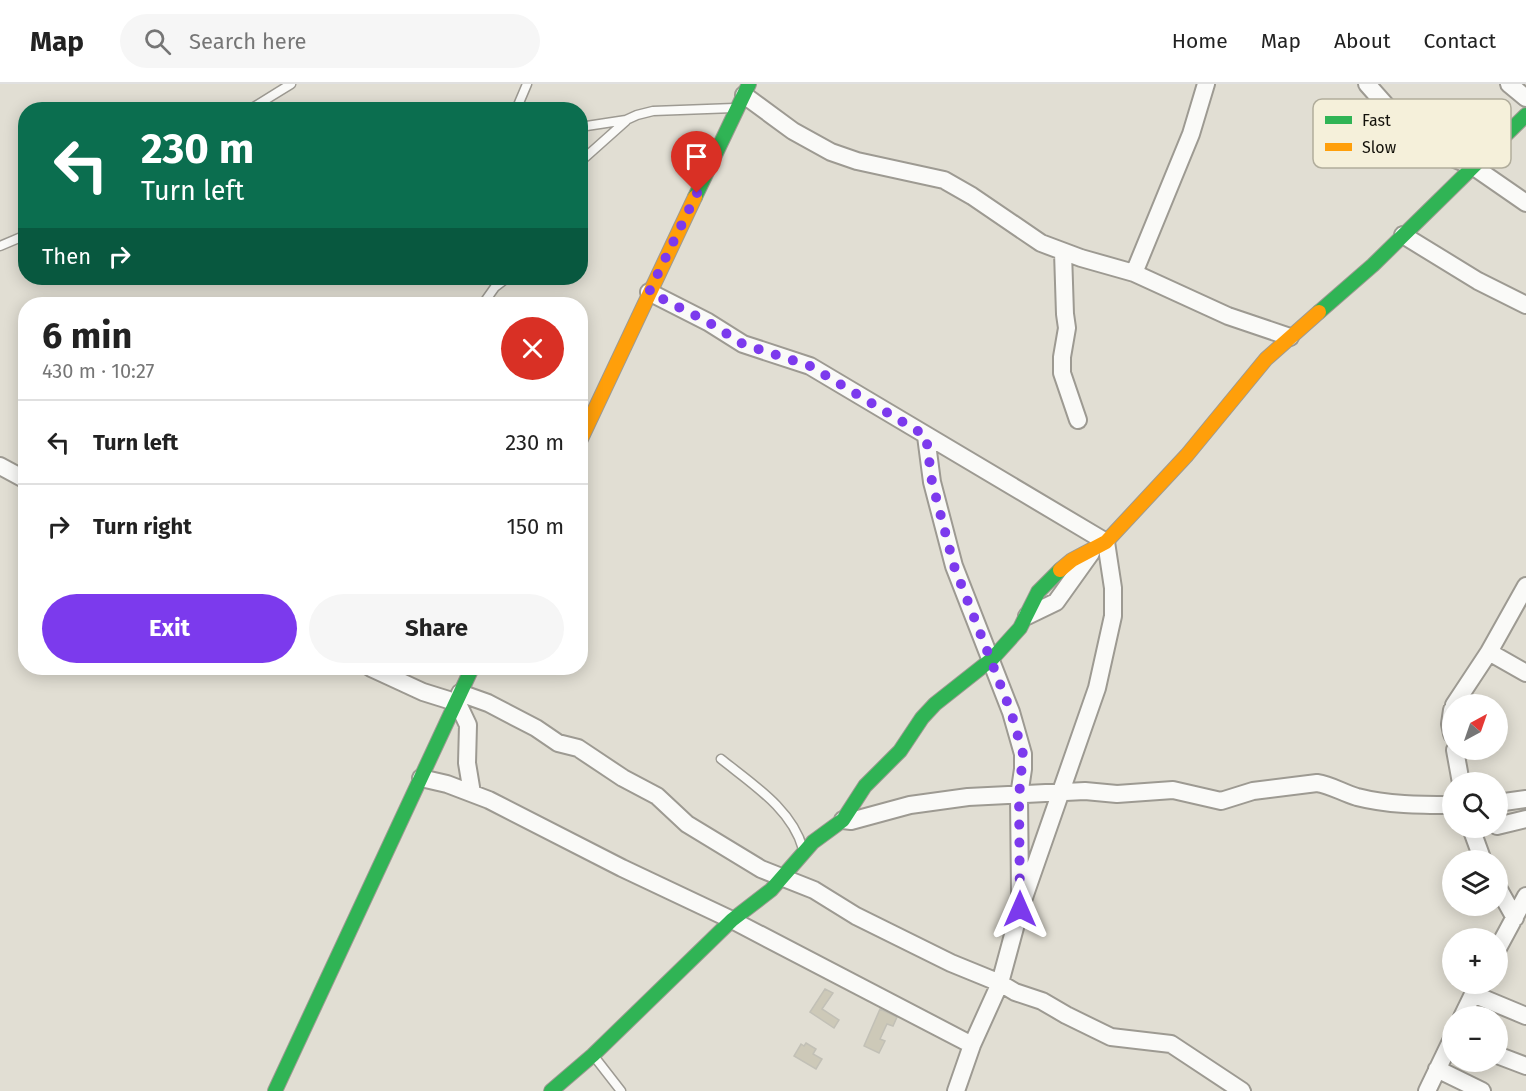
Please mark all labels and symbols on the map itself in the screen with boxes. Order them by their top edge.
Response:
legend [1313,99,1511,168]
text: Fast [1362,111,1391,130]
pin [671,131,722,193]
text: Slow [1362,138,1397,157]
north arrow [1442,694,1508,760]
position arrow [988,877,1052,941]

